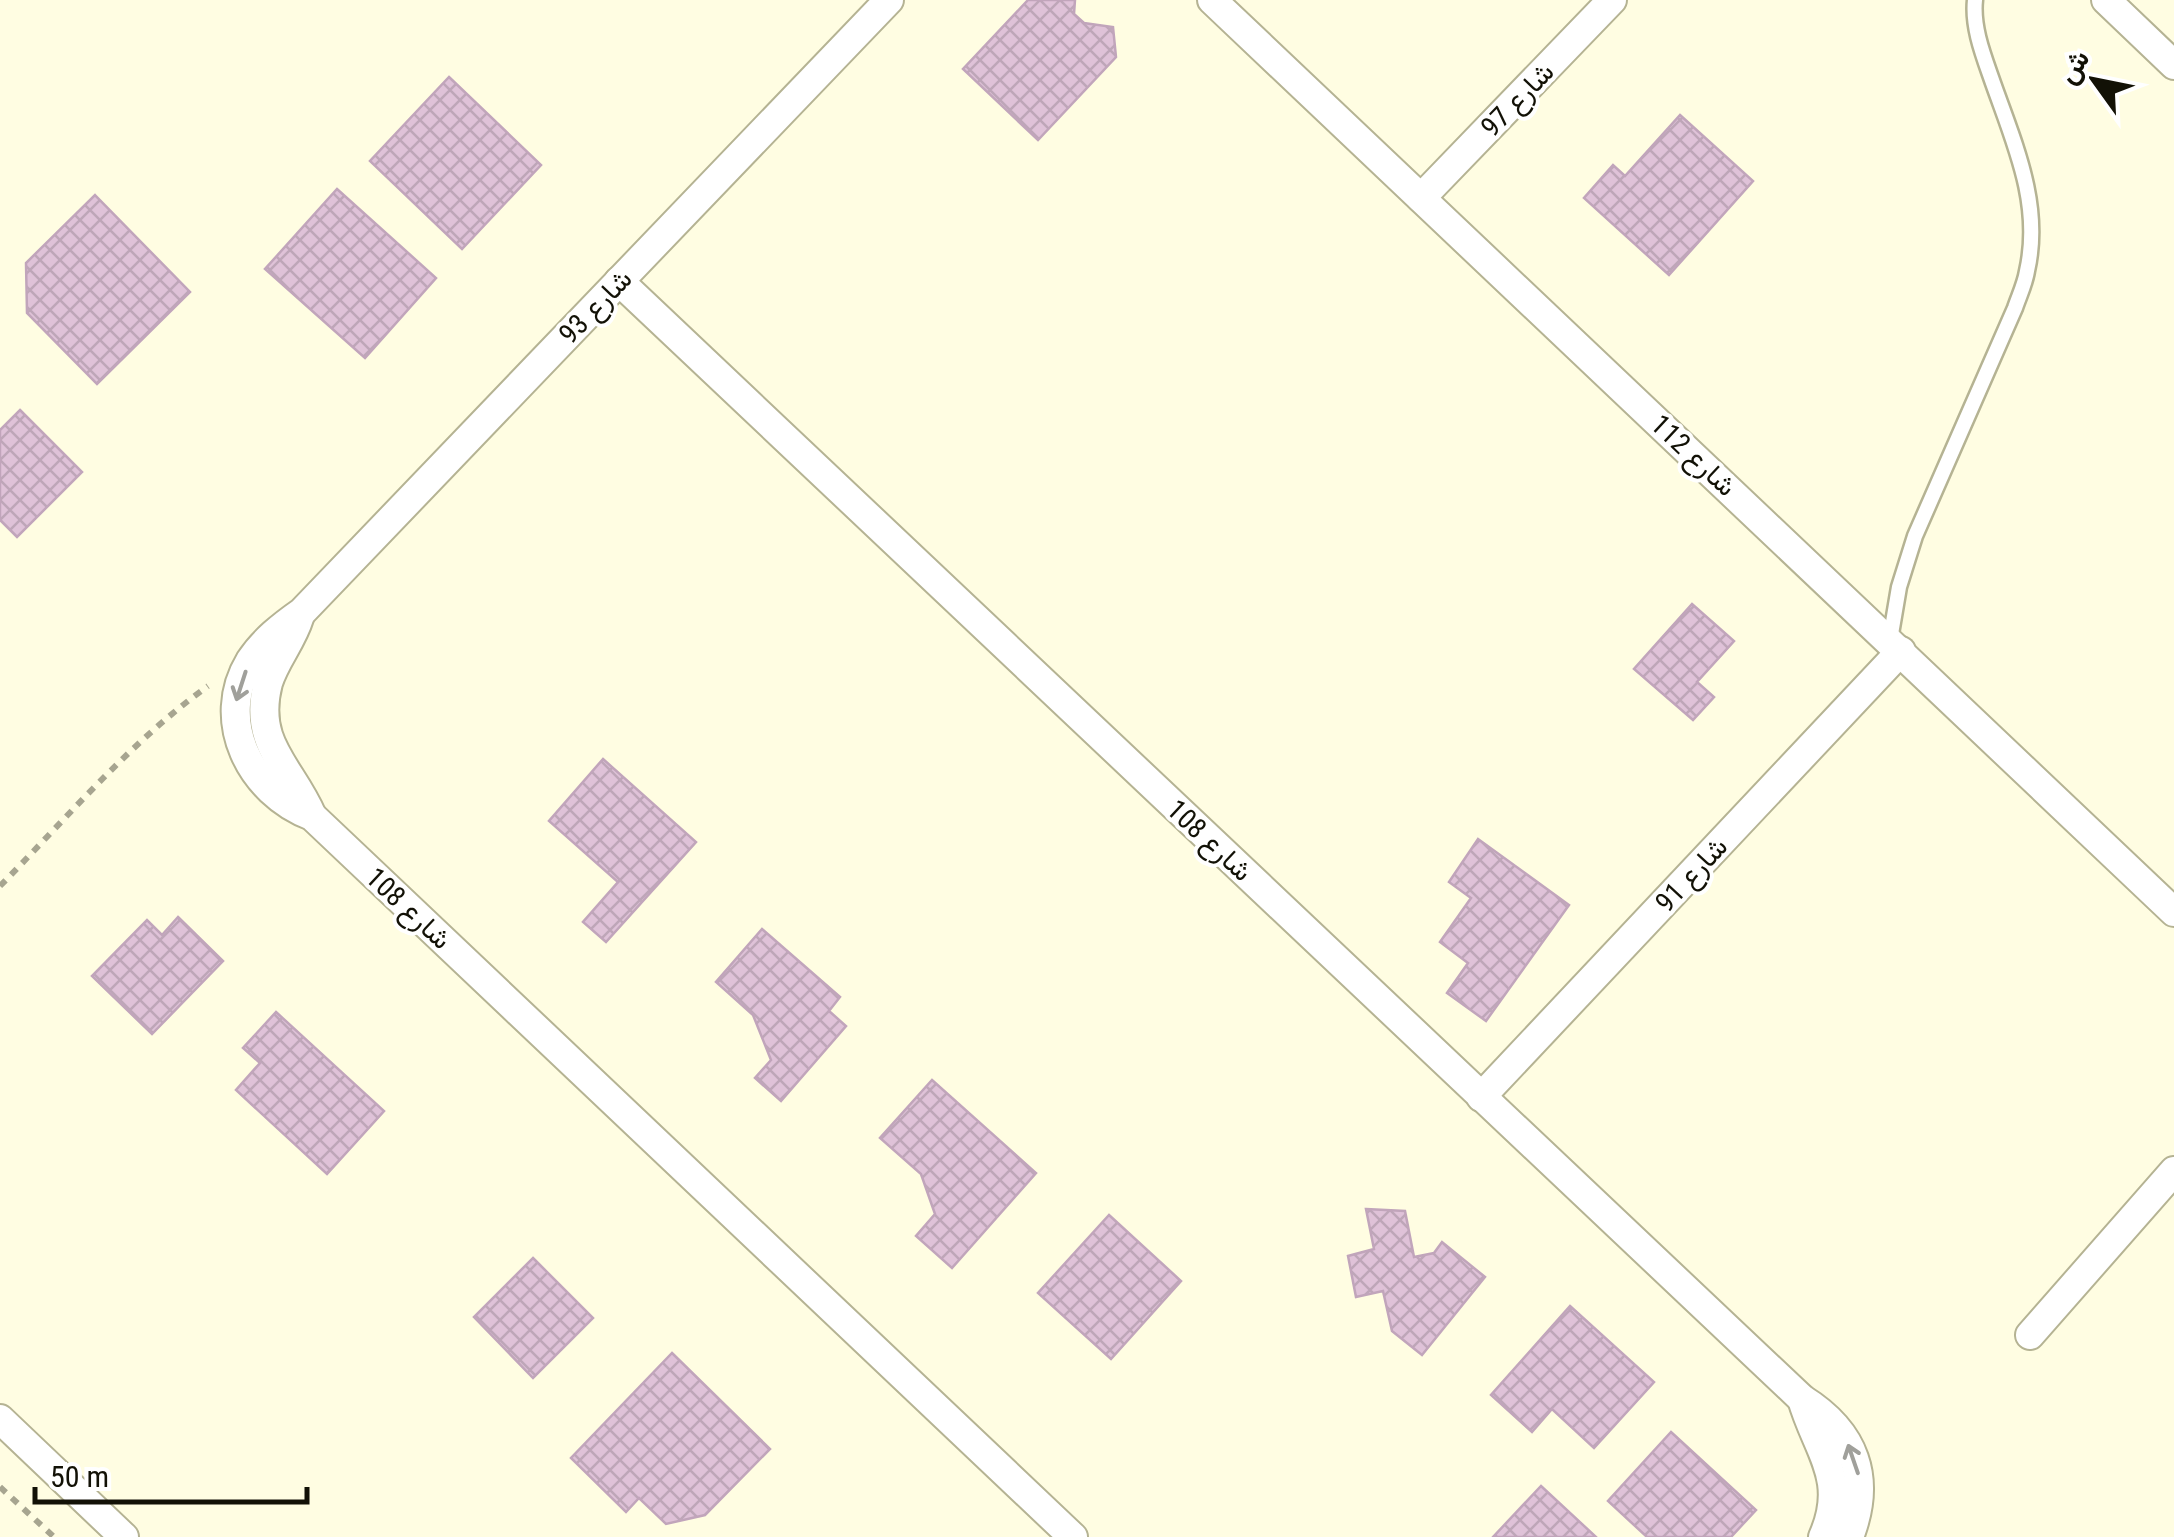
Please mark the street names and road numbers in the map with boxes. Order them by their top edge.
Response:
street label: شارع 97 [1474,55,1562,145]
street label: شارع 93 [552,262,640,352]
street label: شارع 112 [1643,408,1743,504]
street label: شارع 108 [1159,793,1259,889]
street label: شارع 91 [1648,830,1736,920]
street label: شارع 108 [358,861,458,957]

